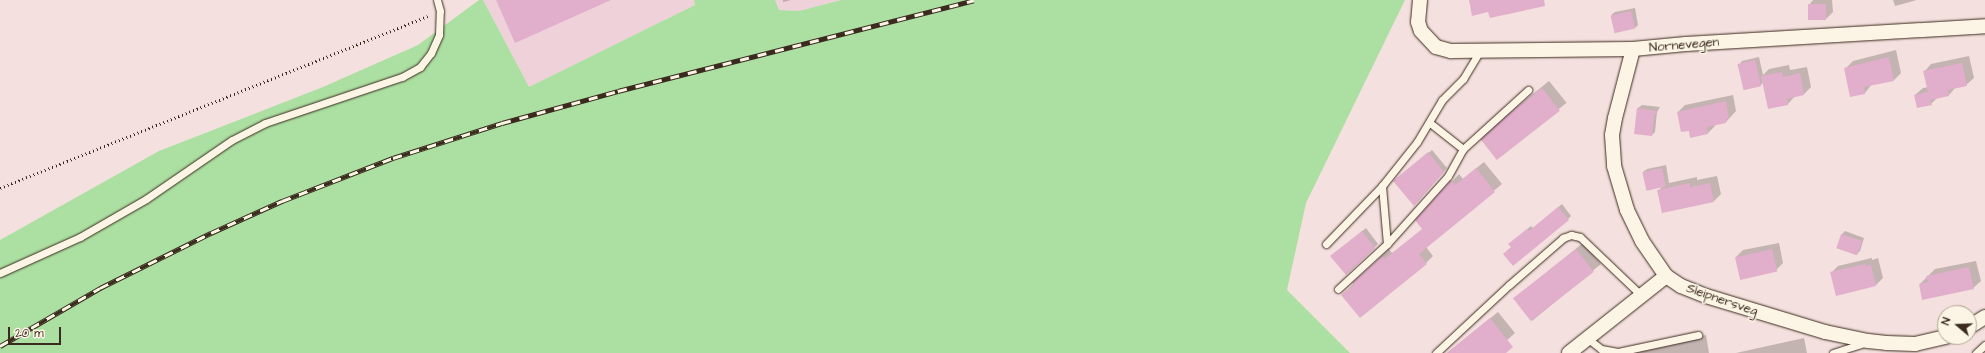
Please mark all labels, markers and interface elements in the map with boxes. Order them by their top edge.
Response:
street label: Nornevegen [1648,34,1720,56]
street label: Sleipnersveg [1684,281,1760,319]
north arrow [1937,305,1977,345]
text: N [1938,316,1954,327]
scale bar [10,319,63,345]
text: 20 m [15,325,44,342]

